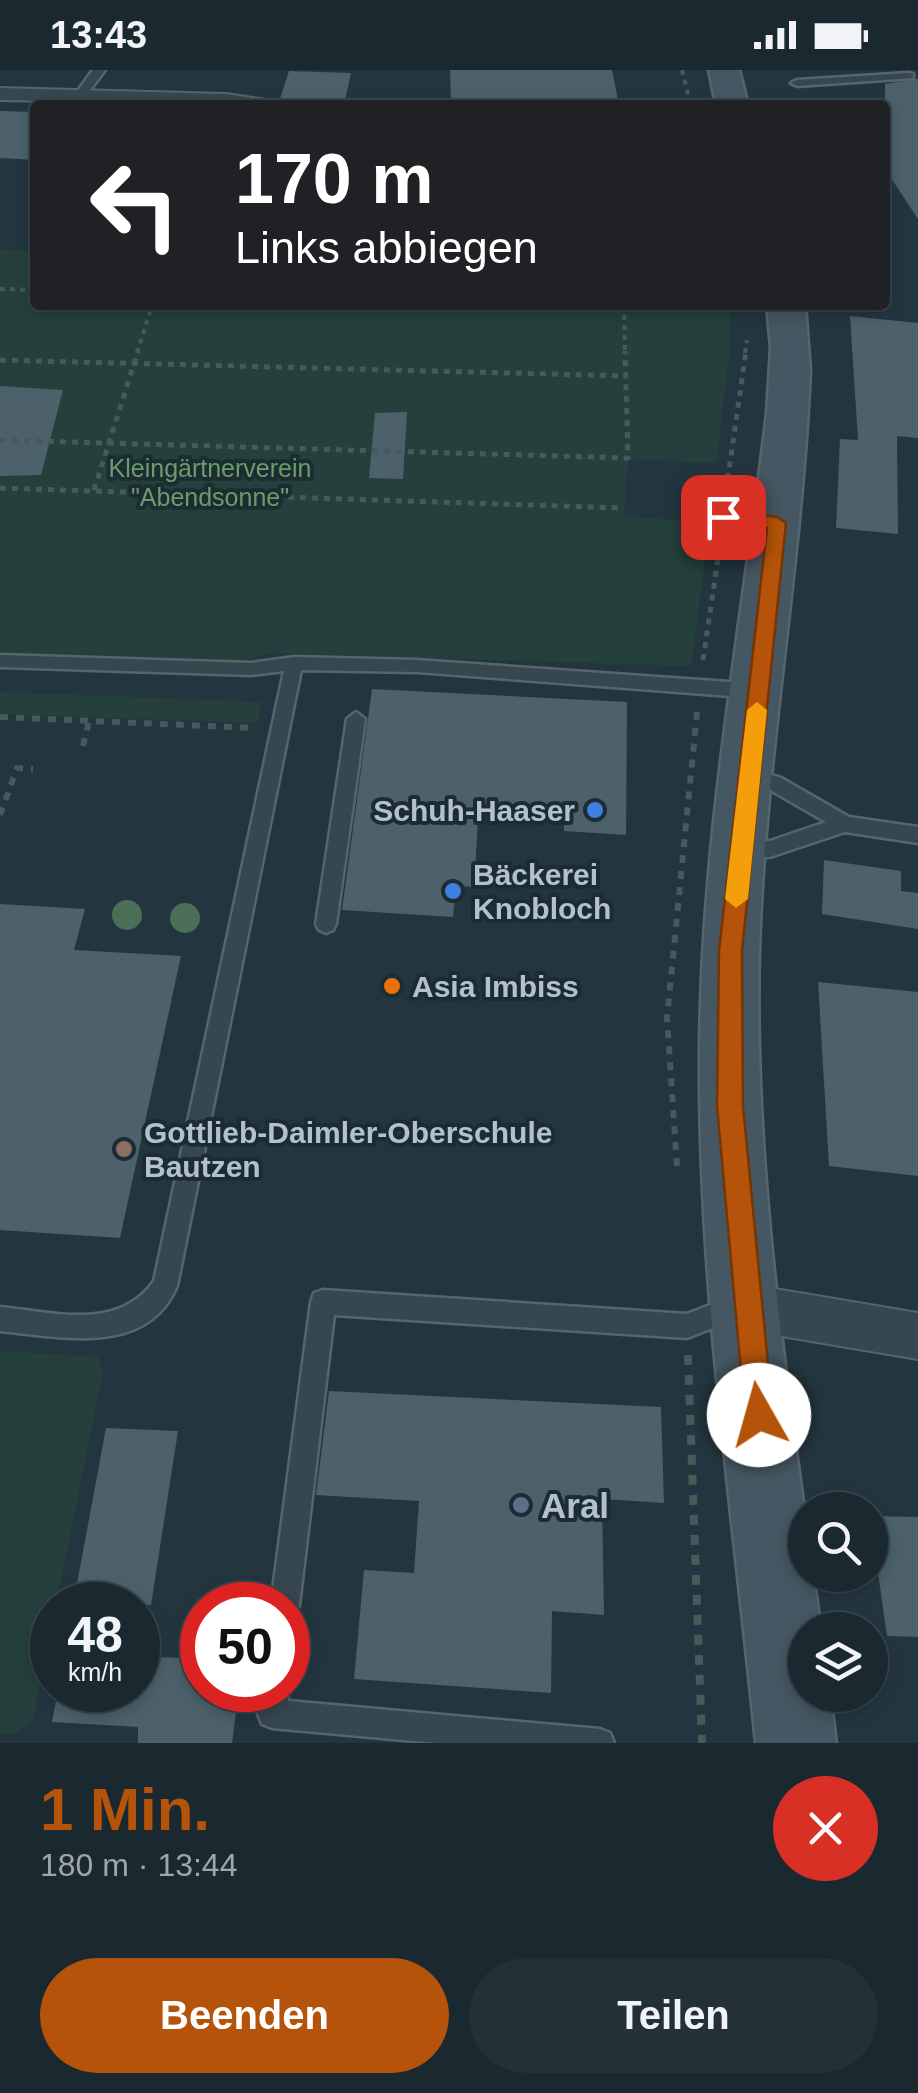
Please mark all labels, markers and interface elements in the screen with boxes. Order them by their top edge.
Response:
text: 13:43 [50,14,147,56]
icon: left [70,140,200,270]
text: 170 m [235,140,433,218]
text: Links abbiegen [235,222,538,273]
park label: Kleingärtnerverein "Abendsonne" [109,454,311,511]
pin [681,475,766,560]
icon: arrive [696,490,751,545]
place label: Schuh-Haaser [373,794,575,827]
marker: Schuh-Haaser [584,799,606,821]
place label: Bäckerei Knobloch [473,858,611,925]
marker: Bäckerei Knobloch [442,880,464,902]
place label: Asia Imbiss [412,970,579,1003]
marker: Asia Imbiss [381,975,403,997]
place label: Gottlieb-Daimler-Oberschule Bautzen [144,1116,552,1183]
marker: Gottlieb-Daimler-Oberschule Bautzen [113,1138,135,1160]
position arrow [707,1363,811,1467]
place label: Aral [541,1486,609,1525]
map controls [788,1492,888,1712]
button: search [788,1492,888,1592]
marker: Aral [510,1494,532,1516]
speed limit sign: 50 [180,1582,310,1712]
text: 48 [67,1607,123,1663]
button: layers [788,1612,888,1712]
text: km/h [68,1658,122,1686]
text: 1 Min. [40,1776,210,1843]
button: close [773,1776,878,1881]
text: 180 m · 13:44 [40,1847,237,1883]
button: Beenden [40,1958,449,2073]
button: Teilen [469,1958,878,2073]

